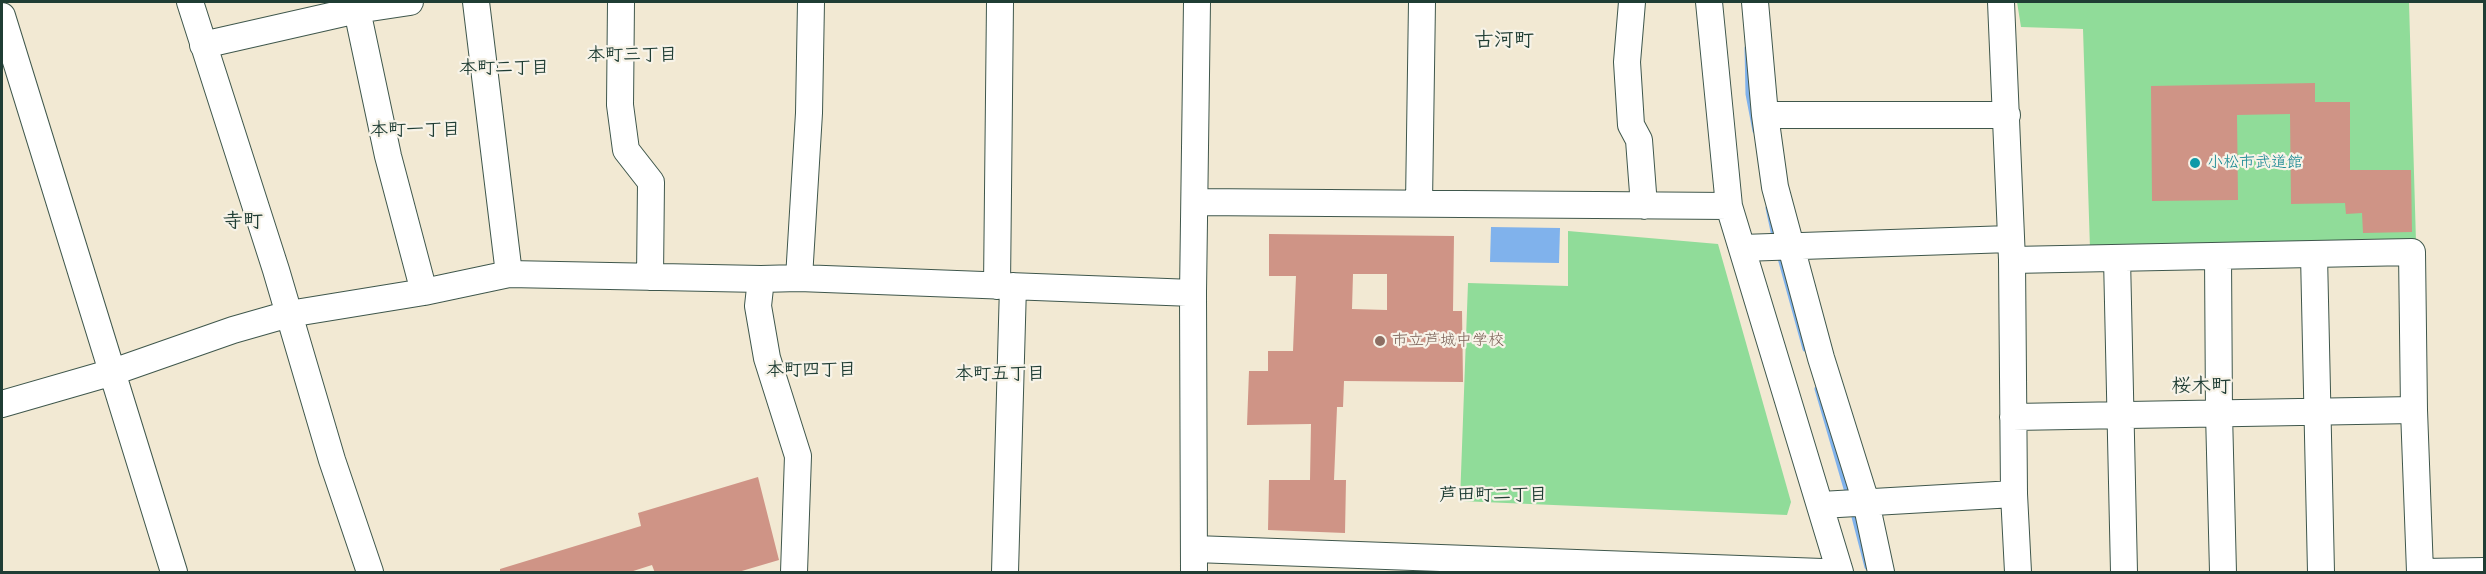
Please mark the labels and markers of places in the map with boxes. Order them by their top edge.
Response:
place label: 小松市武道館 [2207,153,2303,173]
marker: 小松市武道館 [2188,156,2202,170]
place label: 市立芦城中学校 [1392,331,1504,351]
marker: 市立芦城中学校 [1373,334,1387,348]

